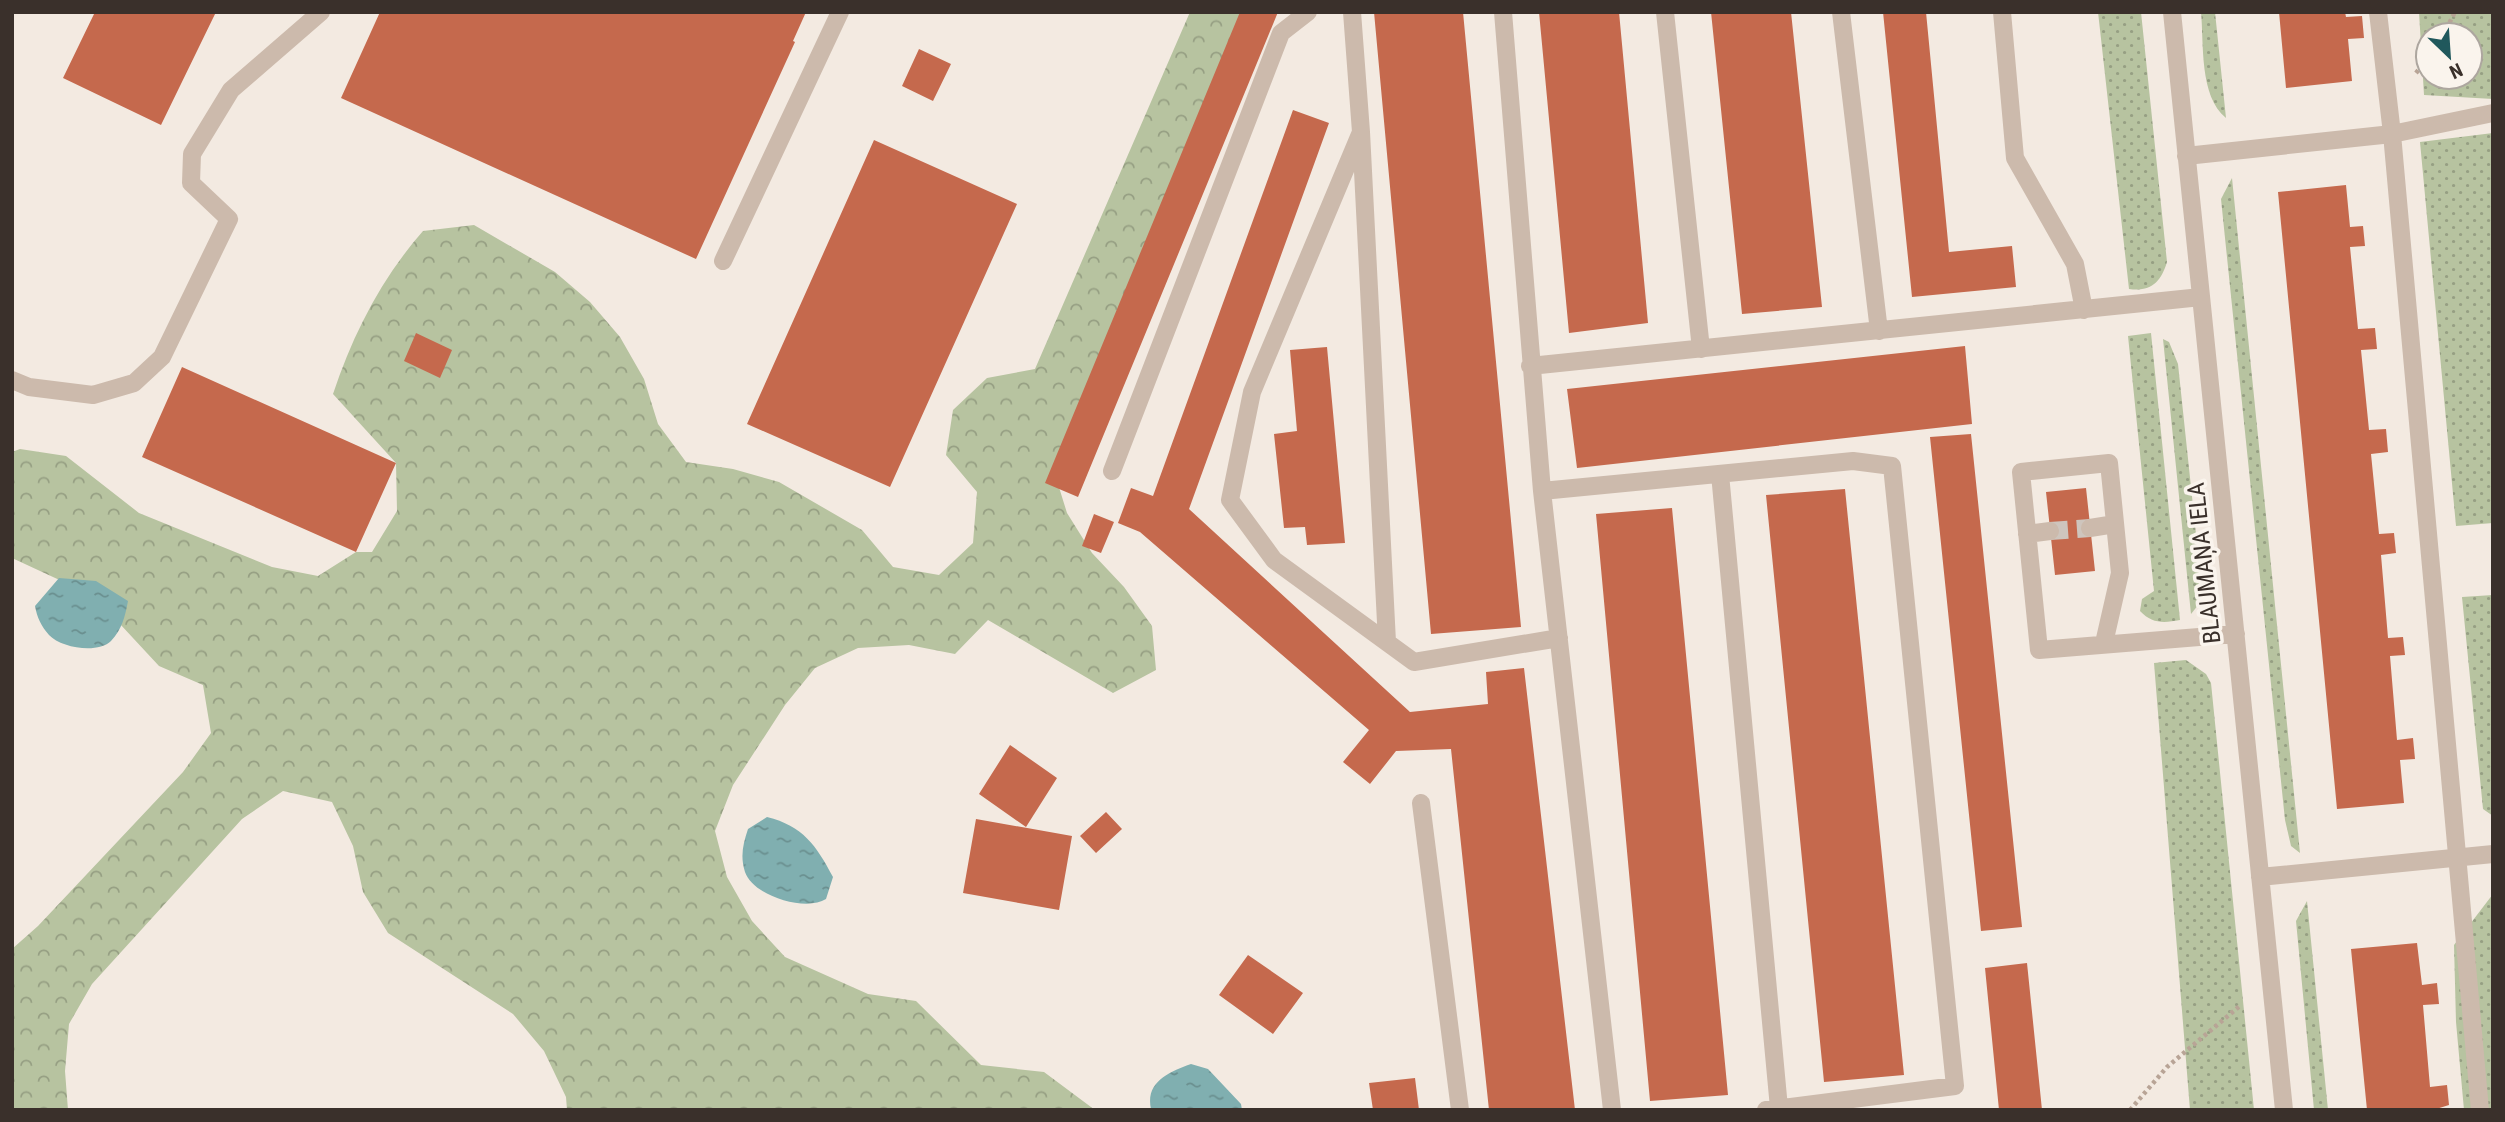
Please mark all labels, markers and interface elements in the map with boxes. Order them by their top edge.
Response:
north arrow [2414,21,2484,91]
text: N [2446,58,2466,84]
street label: BLAUMAŅA IELA [2182,481,2226,645]

